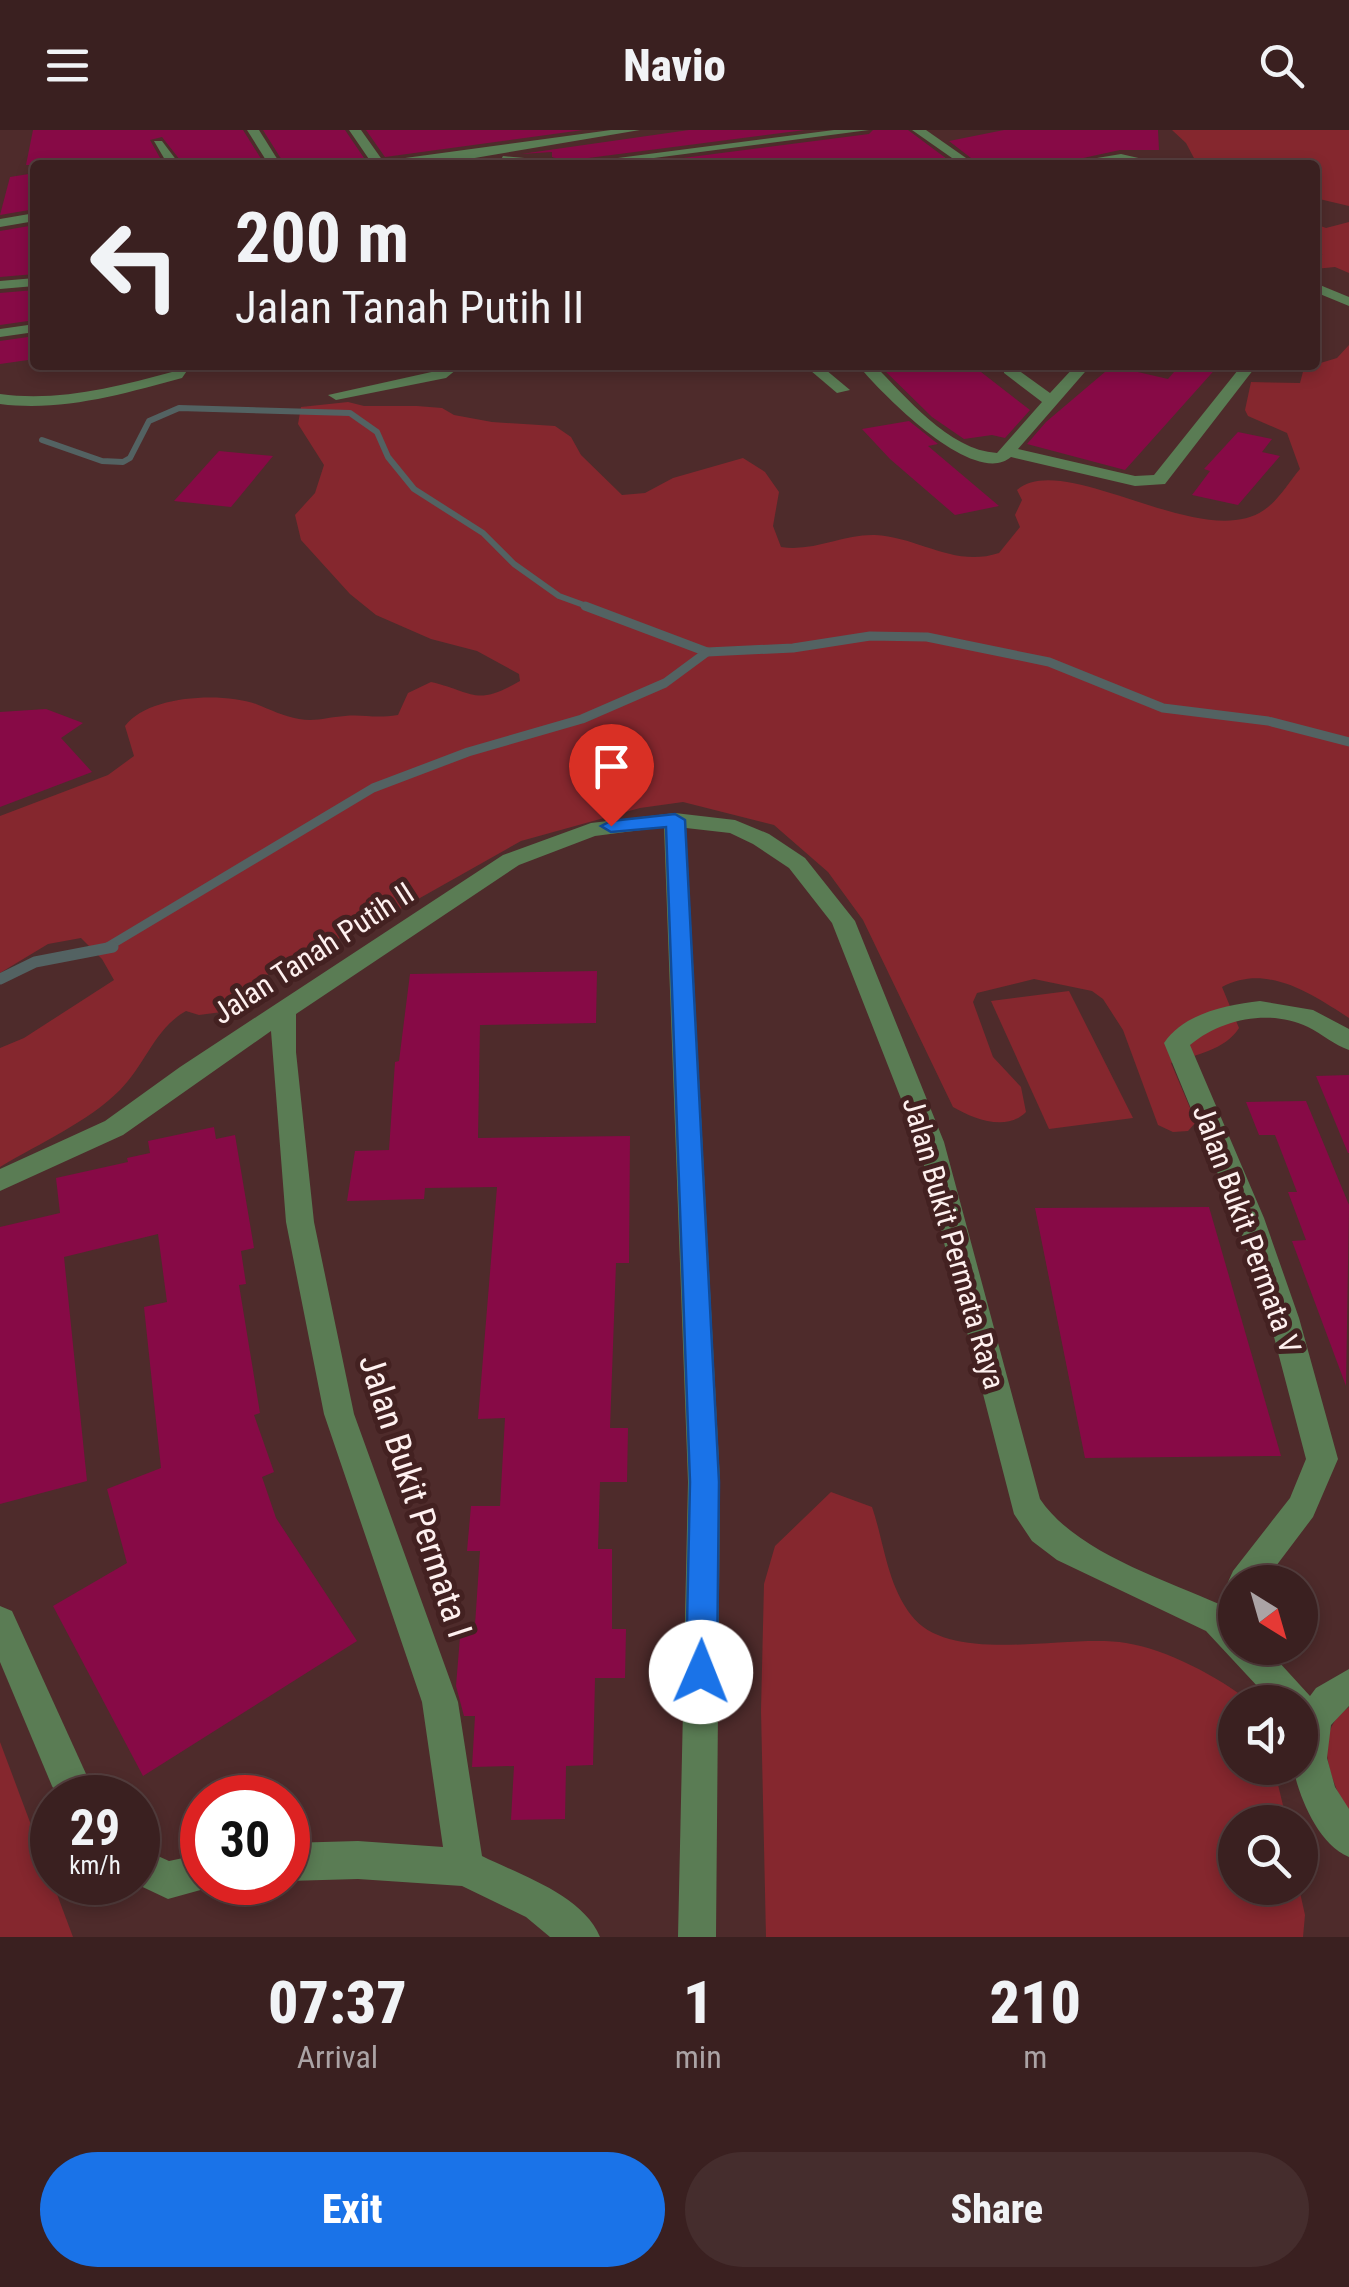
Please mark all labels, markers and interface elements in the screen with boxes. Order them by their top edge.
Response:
icon: menu [40,38,95,93]
icon: search [1254,38,1309,93]
text: Navio [623,39,726,92]
text: 200 m [235,197,409,279]
icon: left [70,200,200,330]
text: Jalan Tanah Putih II [235,281,584,334]
pin [569,724,654,827]
icon: arrive [584,739,639,794]
street label: Jalan Tanah Putih II [206,875,420,1031]
street label: Jalan Bukit Permata Raya [896,1093,1012,1393]
street label: Jalan Bukit Permata V [1186,1100,1308,1358]
street label: Jalan Bukit Permata I [350,1349,480,1643]
north arrow [1218,1565,1318,1665]
map controls [1218,1565,1318,1905]
position arrow [649,1620,753,1724]
button: sound [1218,1685,1318,1785]
speed limit sign: 30 [180,1775,310,1905]
text: 29 [70,1799,120,1857]
button: search [1218,1805,1318,1905]
text: km/h [69,1851,121,1880]
text: 07:37 [268,1967,407,2038]
text: 1 [683,1967,713,2038]
text: 210 [990,1967,1081,2038]
text: Arrival [297,2038,378,2076]
text: min [675,2038,722,2076]
text: m [1023,2038,1047,2076]
button: Exit [40,2152,665,2267]
button: Share [685,2152,1309,2267]

